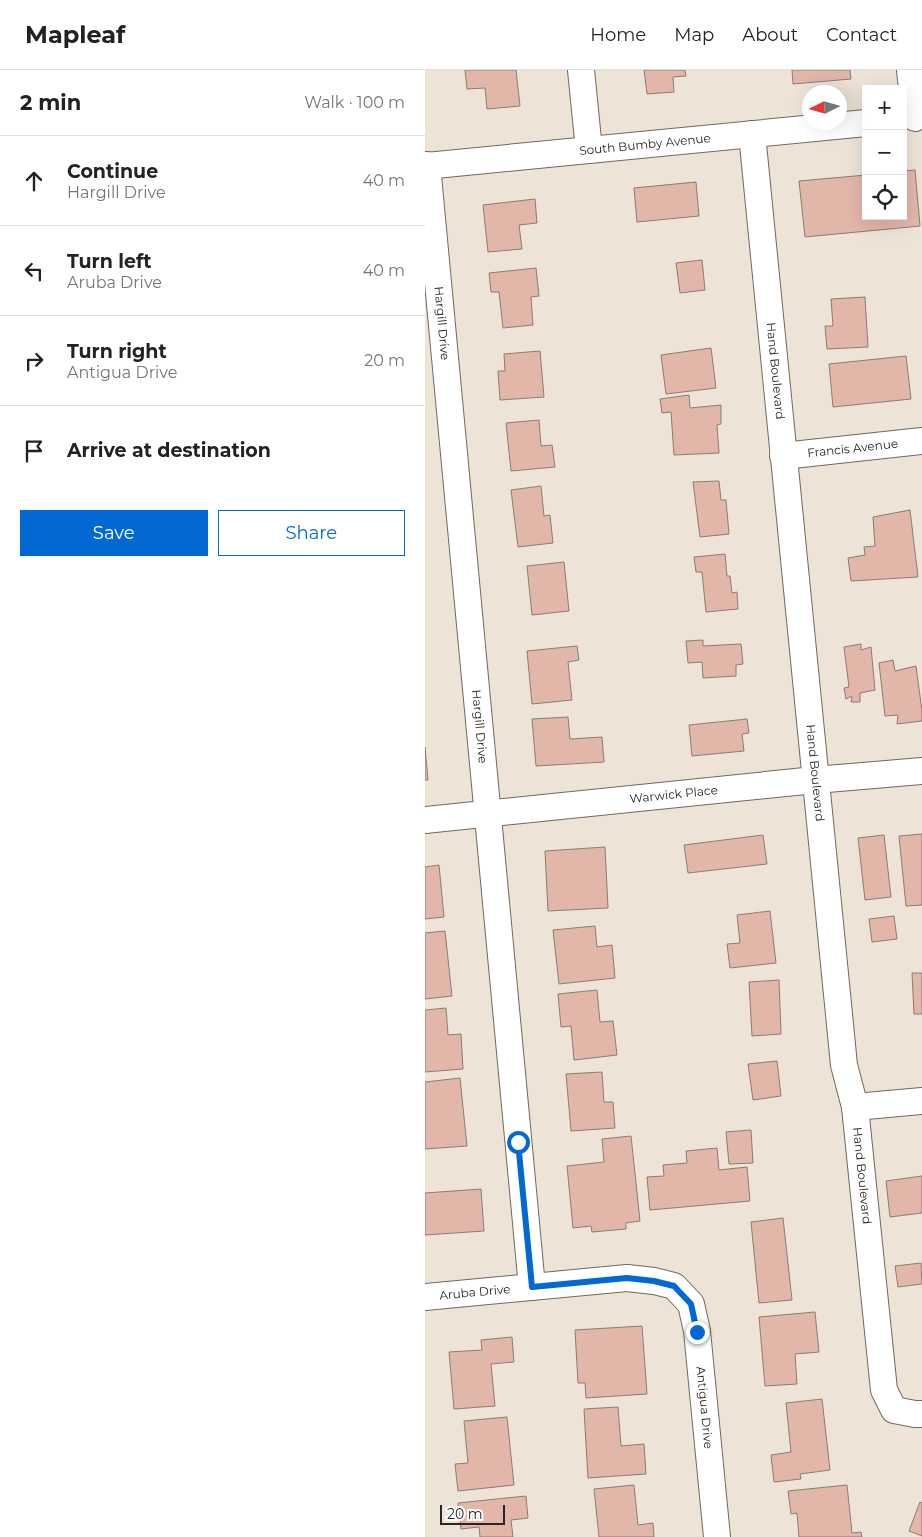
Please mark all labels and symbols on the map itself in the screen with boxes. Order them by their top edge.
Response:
north arrow [802,85,847,130]
street label: South Bumby Avenue [578,130,711,158]
street label: Hargill Drive [431,286,453,361]
street label: Hand Boulevard [764,322,788,420]
street label: Francis Avenue [806,436,899,460]
street label: Hargill Drive [469,689,491,764]
street label: Hand Boulevard [803,724,828,822]
street label: Warwick Place [629,782,718,806]
street label: Hand Boulevard [850,1126,875,1225]
route start [507,1131,530,1154]
street label: Aruba Drive [439,1281,511,1303]
route end [686,1321,709,1344]
street label: Antigua Drive [693,1366,716,1449]
scale bar [440,1502,505,1525]

